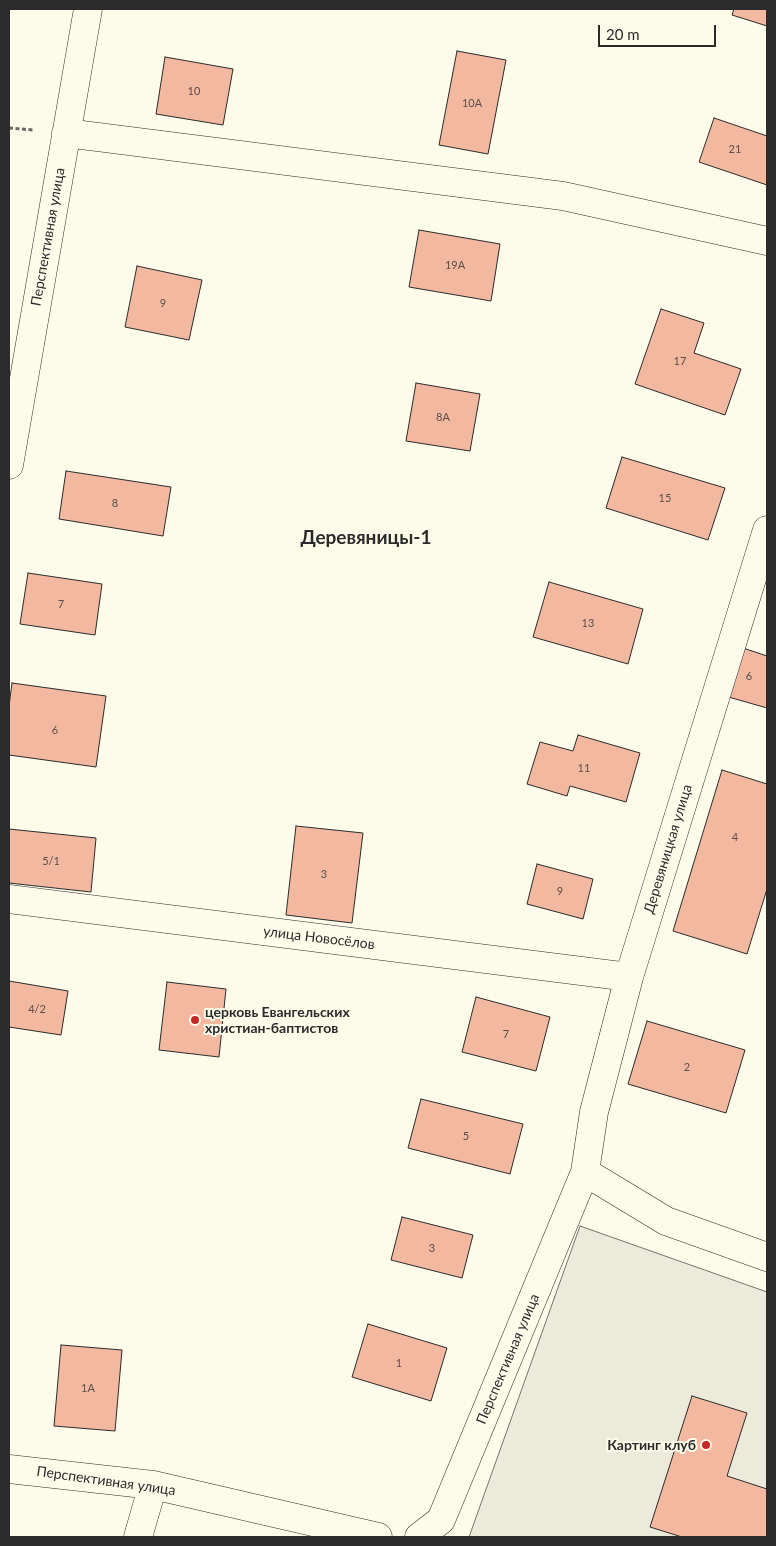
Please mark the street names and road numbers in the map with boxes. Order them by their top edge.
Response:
street label: Перспективная улица [28,167,68,307]
street label: Деревяницкая улица [640,782,696,916]
street label: улица Новосёлов [262,923,376,953]
street label: Перспективная улица [473,1291,543,1427]
street label: Перспективная улица [35,1463,177,1499]

